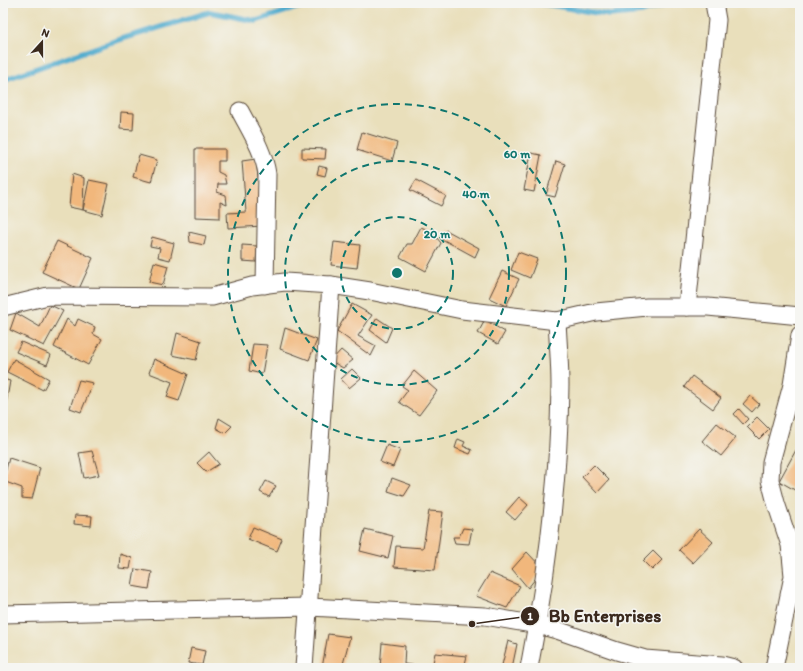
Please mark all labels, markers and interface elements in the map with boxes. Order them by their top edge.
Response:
north arrow [22,22,62,62]
text: N [40,26,51,41]
text: 60 m [504,147,531,161]
text: 40 m [462,187,491,201]
text: 20 m [424,227,451,241]
centre of rings [390,266,404,280]
callout: Bb Enterprises [520,601,670,631]
text: Bb Enterprises [549,605,661,627]
text: 1 [527,609,533,623]

